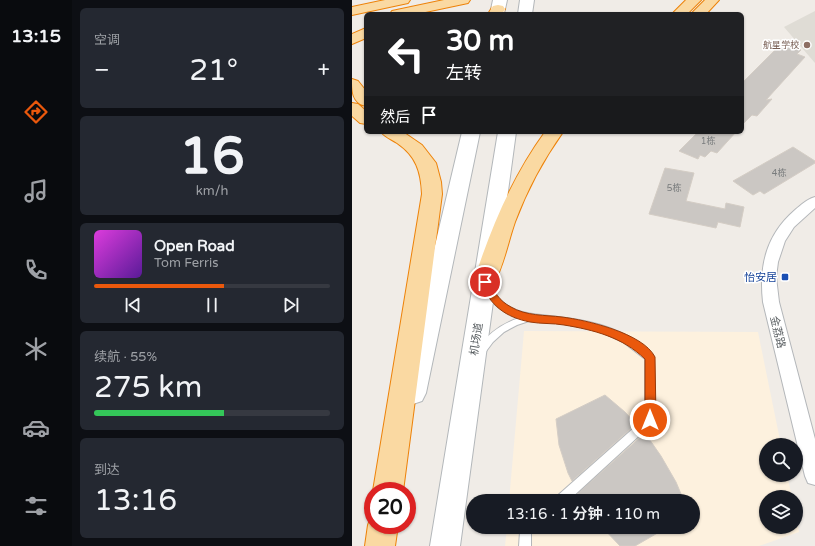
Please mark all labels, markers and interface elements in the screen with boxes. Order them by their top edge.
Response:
text: 30 m [446,24,514,58]
text: 13:15 [11,25,61,47]
icon: left [380,28,432,80]
text: 空调 [94,32,120,48]
place label: 航星学校 [763,39,800,51]
marker: 航星学校 [802,40,812,50]
text: 21° [189,52,238,89]
text: − [94,57,110,83]
text: + [318,57,330,83]
text: 左转 [446,62,482,84]
icon: directions [22,98,50,126]
icon: arrive [418,104,440,126]
text: 然后 [380,108,410,126]
text: 16 [179,125,245,188]
house number: 1栋 [701,135,715,147]
house number: 4栋 [772,167,786,179]
icon: music [22,177,50,205]
house number: 5栋 [667,182,681,194]
text: km/h [196,183,228,199]
text: Open Road [154,237,235,255]
text: Tom Ferris [154,255,218,271]
icon: phone [22,256,50,284]
pin [468,265,502,299]
icon: arrive [474,271,496,293]
place label: 怡安居 [744,271,777,284]
marker: 怡安居 [780,272,790,282]
icon: previous [122,294,144,316]
icon: pause [201,294,223,316]
icon: next [280,294,302,316]
street label: 金荔路 [767,315,788,350]
street label: 机场道 [467,322,485,356]
icon: climate [22,335,50,363]
text: 续航 · 55% [94,349,157,365]
text: 275 km [94,369,202,406]
position arrow [629,399,671,441]
icon: car [22,414,50,442]
map controls [759,438,803,534]
button: search [759,438,803,482]
text: 到达 [94,462,120,478]
text: 13:16 [94,482,177,519]
speed limit sign: 20 [364,482,416,534]
button: layers [759,490,803,534]
icon: filters [22,492,50,520]
text: 13:16 · 1 分钟 · 110 m [506,505,660,523]

